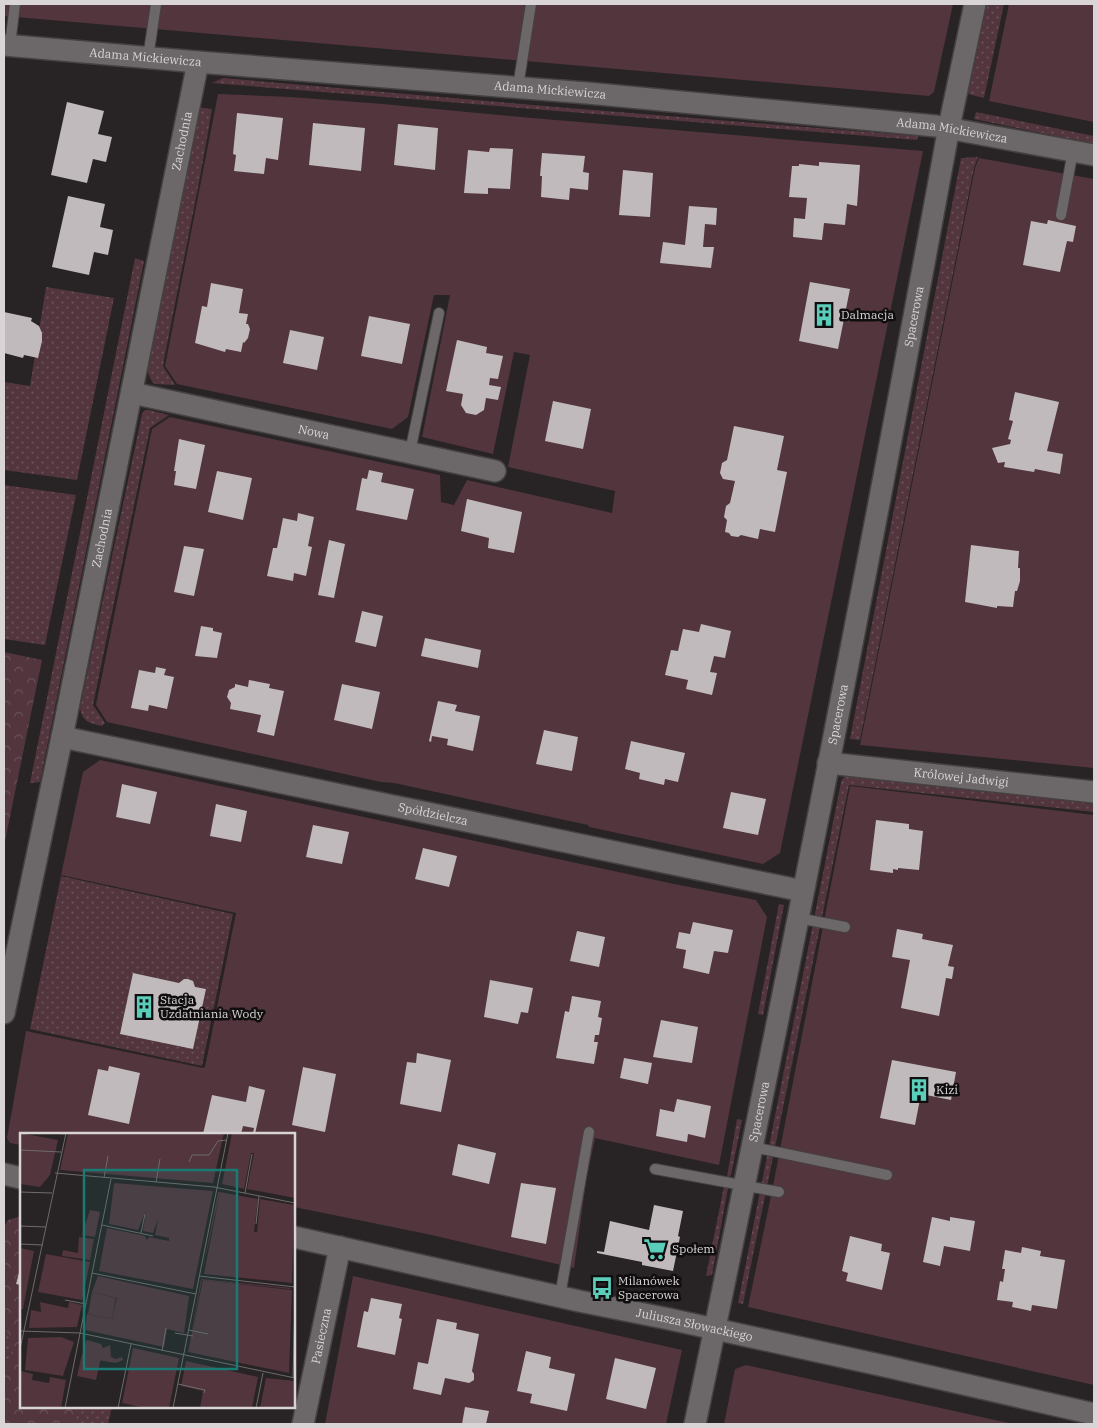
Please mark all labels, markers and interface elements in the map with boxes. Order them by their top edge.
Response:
street label: Adama Mickiewicza [89,45,203,69]
street label: Adama Mickiewicza [494,78,607,102]
street label: Zachodnia [168,110,195,172]
street label: Adama Mickiewicza [896,114,1009,146]
street label: Spacerowa [901,284,927,348]
building icon: Dalmacja [811,302,837,328]
place label: Dalmacja [841,307,894,322]
street label: Nowa [297,421,331,442]
street label: Zachodnia [88,507,115,569]
street label: Spacerowa [825,682,851,746]
street label: Królowej Jadwigi [913,764,1010,790]
street label: Spółdzielcza [397,799,470,828]
place label: Stacja Uzdatniania Wody [160,992,264,1021]
building icon: Stacja Uzdatniania Wody [131,994,157,1020]
building icon: Kizi [906,1077,932,1103]
street label: Spacerowa [745,1079,772,1143]
place label: Kizi [936,1082,958,1097]
inset map [20,1133,295,1408]
supermarket icon: Społem [642,1236,668,1262]
place label: Społem [672,1241,715,1256]
place label: Milanówek Spacerowa [618,1273,680,1302]
bus stop icon: Milanówek Spacerowa [589,1275,615,1301]
street label: Juliusza Słowackiego [635,1305,754,1344]
street label: Pasieczna [308,1306,334,1365]

